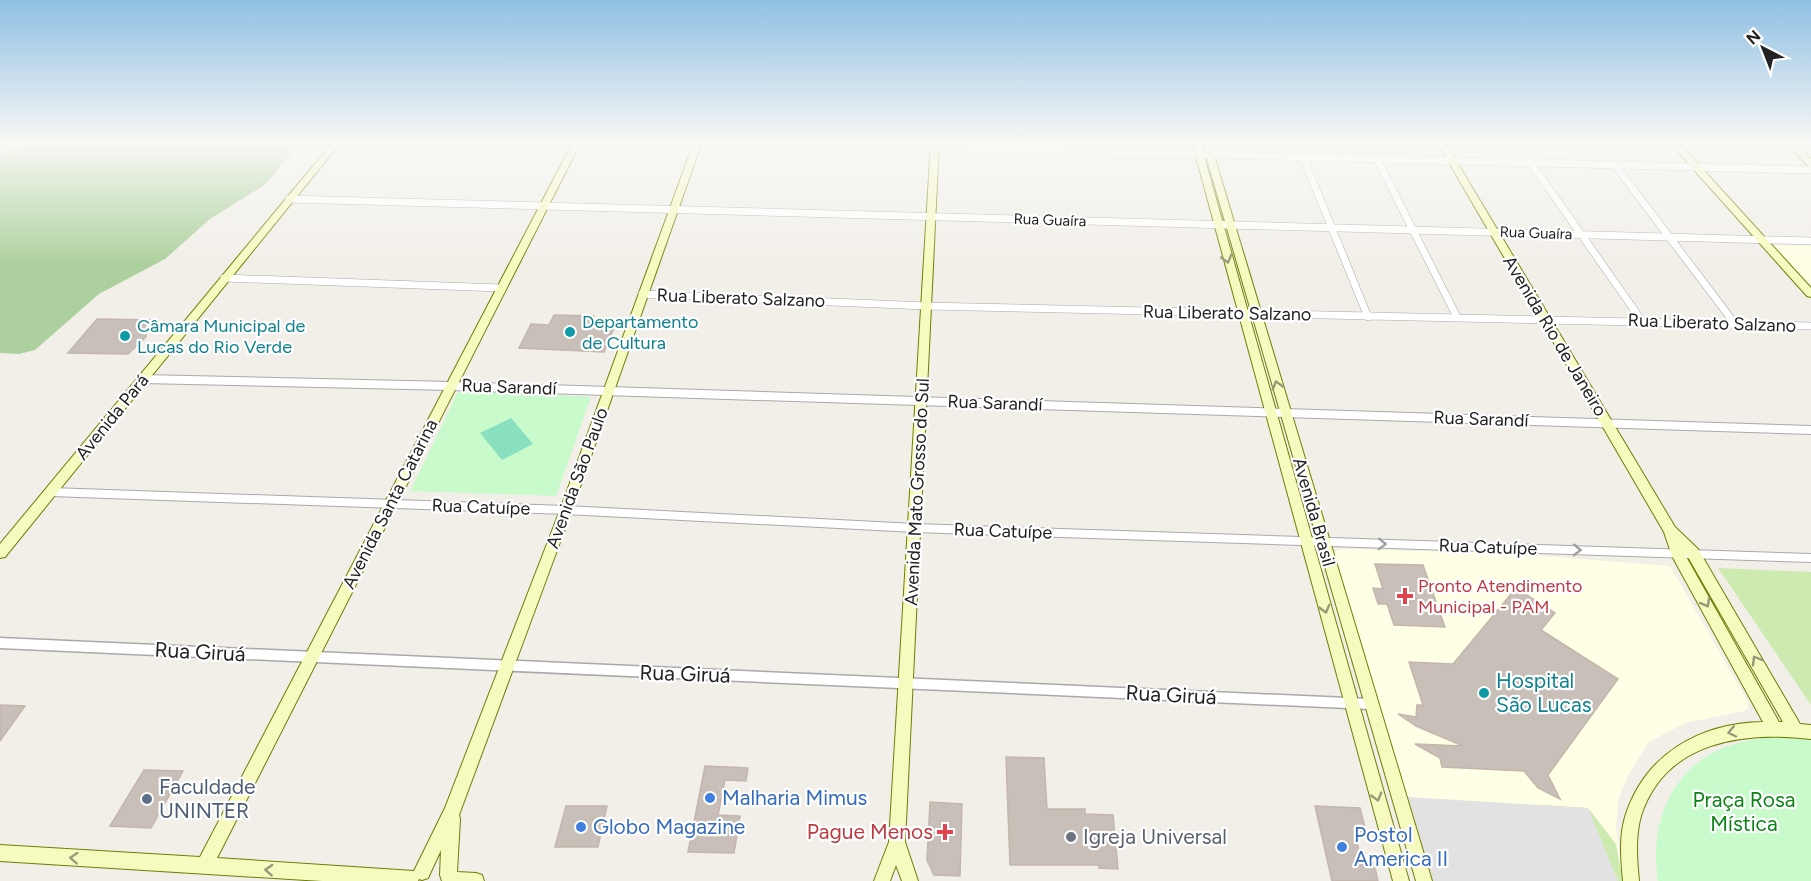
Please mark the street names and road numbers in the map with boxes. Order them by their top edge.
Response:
street label: Rua Guaíra [1013,210,1087,230]
street label: Rua Guaíra [1499,223,1573,243]
street label: Avenida Rio de Janeiro [1498,252,1612,420]
street label: Rua Liberato Salzano [656,284,826,312]
street label: Rua Liberato Salzano [1143,301,1311,325]
street label: Rua Liberato Salzano [1627,309,1797,337]
street label: Avenida Pará [71,370,153,464]
street label: Rua Sarandí [461,374,558,400]
street label: Avenida Mato Grosso do Sul [900,378,934,606]
street label: Rua Sarandí [947,390,1044,416]
street label: Avenida São Paulo [541,405,613,551]
street label: Rua Sarandí [1433,406,1530,432]
street label: Avenida Santa Catarina [338,415,442,593]
street label: Avenida Brasil [1288,455,1340,569]
street label: Rua Catuípe [431,494,531,520]
street label: Rua Catuípe [953,518,1053,544]
street label: Rua Catuípe [1438,534,1538,560]
street label: Rua Giruá [154,637,246,666]
street label: Rua Giruá [639,659,731,688]
street label: Rua Giruá [1125,680,1217,709]

